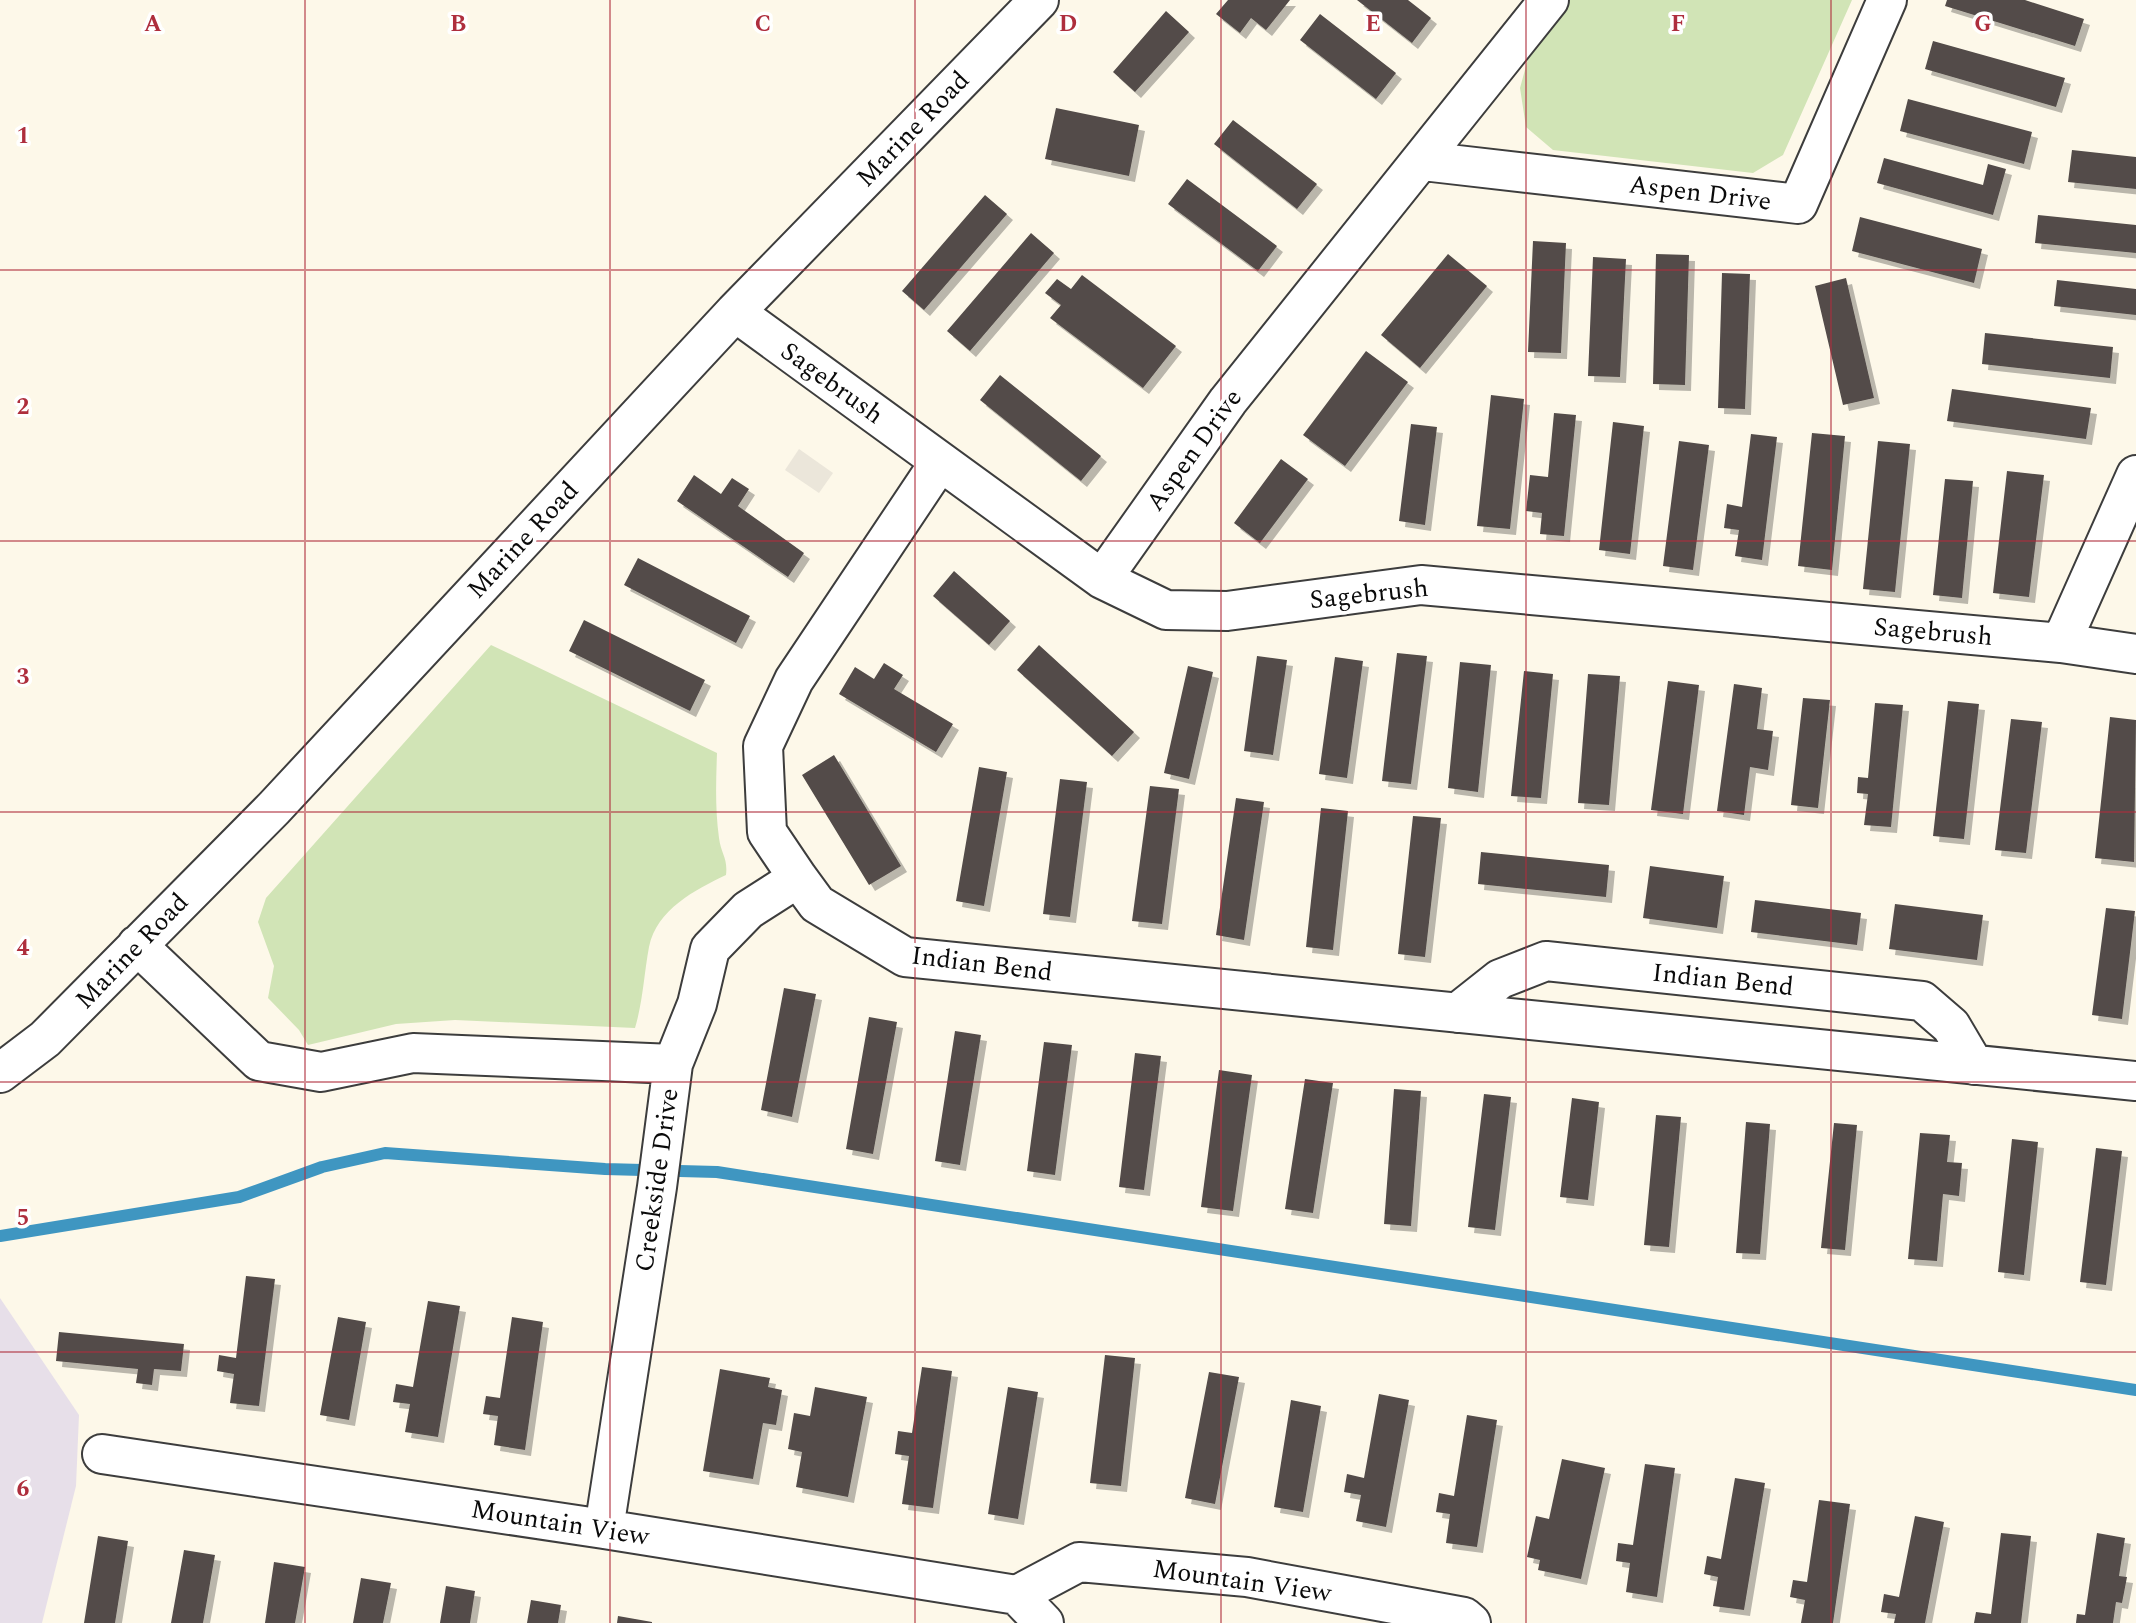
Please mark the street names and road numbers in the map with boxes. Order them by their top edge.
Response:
street label: Marine Road [847,62,979,196]
street label: Aspen Drive [1626,164,1774,222]
street label: Sagebrush [772,332,892,434]
street label: Aspen Drive [1136,380,1252,520]
street label: Marine Road [458,472,588,608]
street label: Sagebrush [1308,568,1430,620]
street label: Sagebrush [1872,607,1994,657]
street label: Marine Road [66,884,198,1018]
street label: Indian Bend [909,936,1055,992]
street label: Indian Bend [1650,953,1796,1007]
street label: Creekside Drive [624,1086,690,1274]
street label: Mountain View [468,1489,653,1557]
street label: Mountain View [1150,1549,1335,1614]

